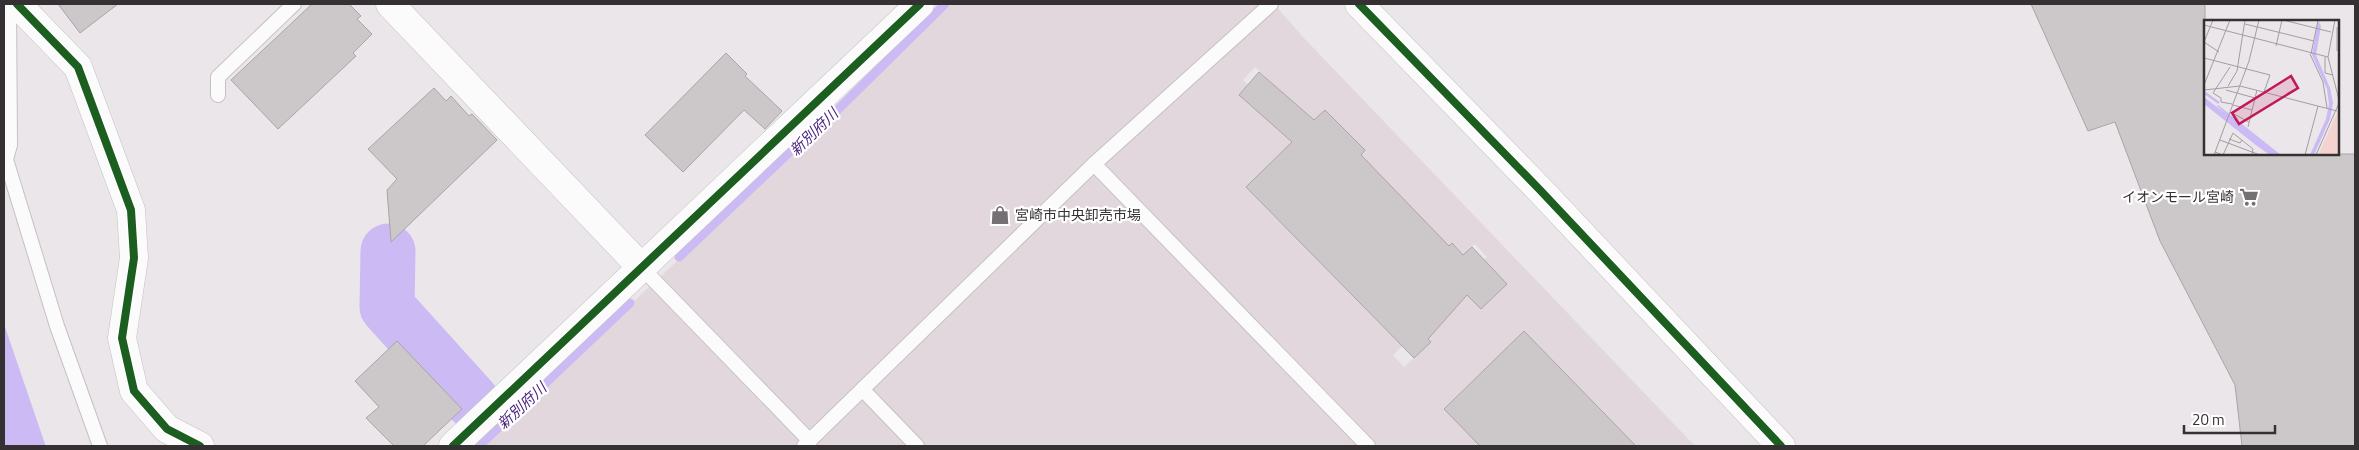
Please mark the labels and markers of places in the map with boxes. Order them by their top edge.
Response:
place label: イオンモール宮崎 [2122,186,2234,207]
supermarket icon: イオンモール宮崎 [2238,186,2260,208]
shop icon: 宮崎市中央卸売市場 [989,204,1011,226]
place label: 宮崎市中央卸売市場 [1015,204,1141,225]

